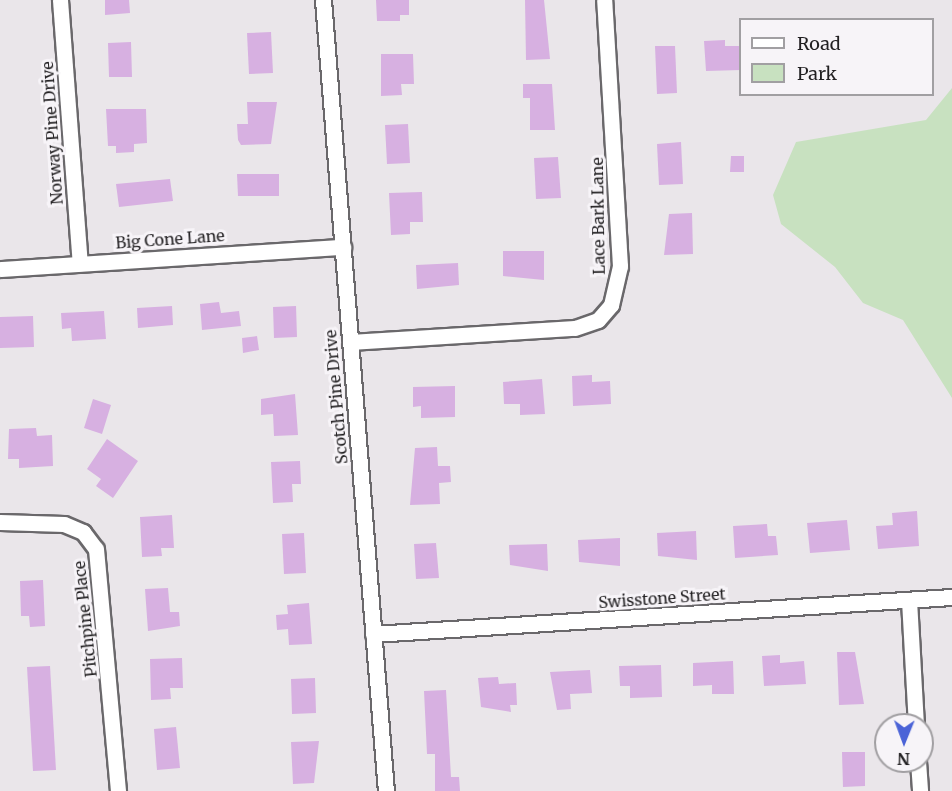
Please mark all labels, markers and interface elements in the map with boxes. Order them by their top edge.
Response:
legend [739,18,934,96]
text: Road [797,32,841,55]
street label: Norway Pine Drive [37,61,67,205]
text: Park [797,62,837,85]
street label: Lace Bark Lane [587,157,609,275]
street label: Big Cone Lane [115,226,225,252]
street label: Scotch Pine Drive [321,329,351,465]
street label: Pitchpine Place [69,560,101,678]
street label: Swisstone Street [598,584,726,612]
north arrow [874,713,934,773]
text: N [897,749,910,769]

